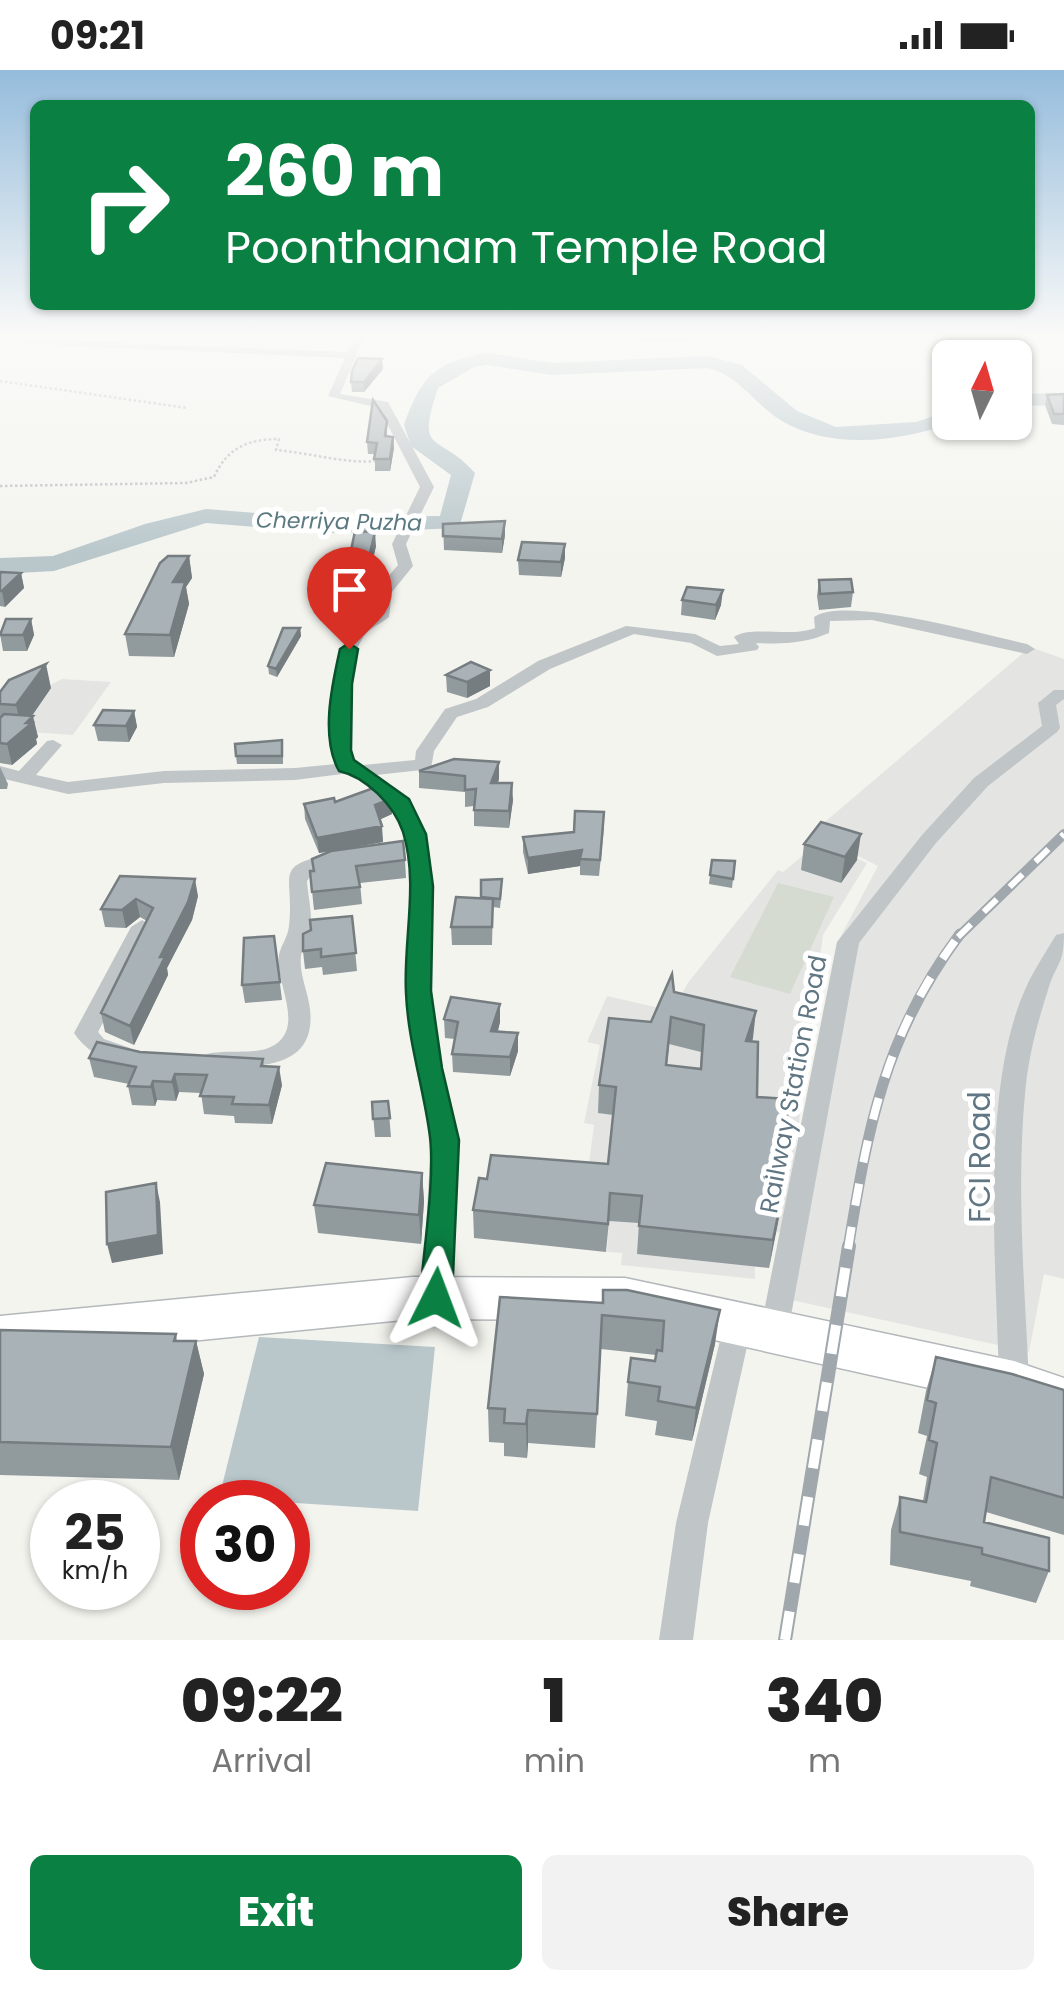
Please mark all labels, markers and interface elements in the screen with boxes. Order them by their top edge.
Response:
text: 09:21 [50,9,145,62]
text: 260 m [225,122,444,221]
icon: right [60,140,190,270]
text: Poonthanam Temple Road [225,216,828,279]
north arrow [932,340,1032,440]
map controls [932,340,1032,440]
water label: Cherriya Puzha [256,505,422,538]
pin [307,547,392,650]
icon: arrive [322,562,377,617]
street label: Railway Station Road [751,952,836,1216]
street label: FCI Road [958,1091,1001,1223]
position arrow [384,1246,488,1350]
speed limit sign: 30 [180,1480,310,1610]
text: 25 [64,1497,126,1568]
text: km/h [62,1553,128,1588]
text: 09:22 [181,1659,343,1743]
text: 1 [543,1659,566,1743]
text: 340 [766,1659,883,1743]
text: Arrival [211,1738,312,1783]
text: min [524,1738,585,1783]
text: m [808,1738,841,1783]
button: Exit [30,1855,522,1970]
button: Share [542,1855,1034,1970]

